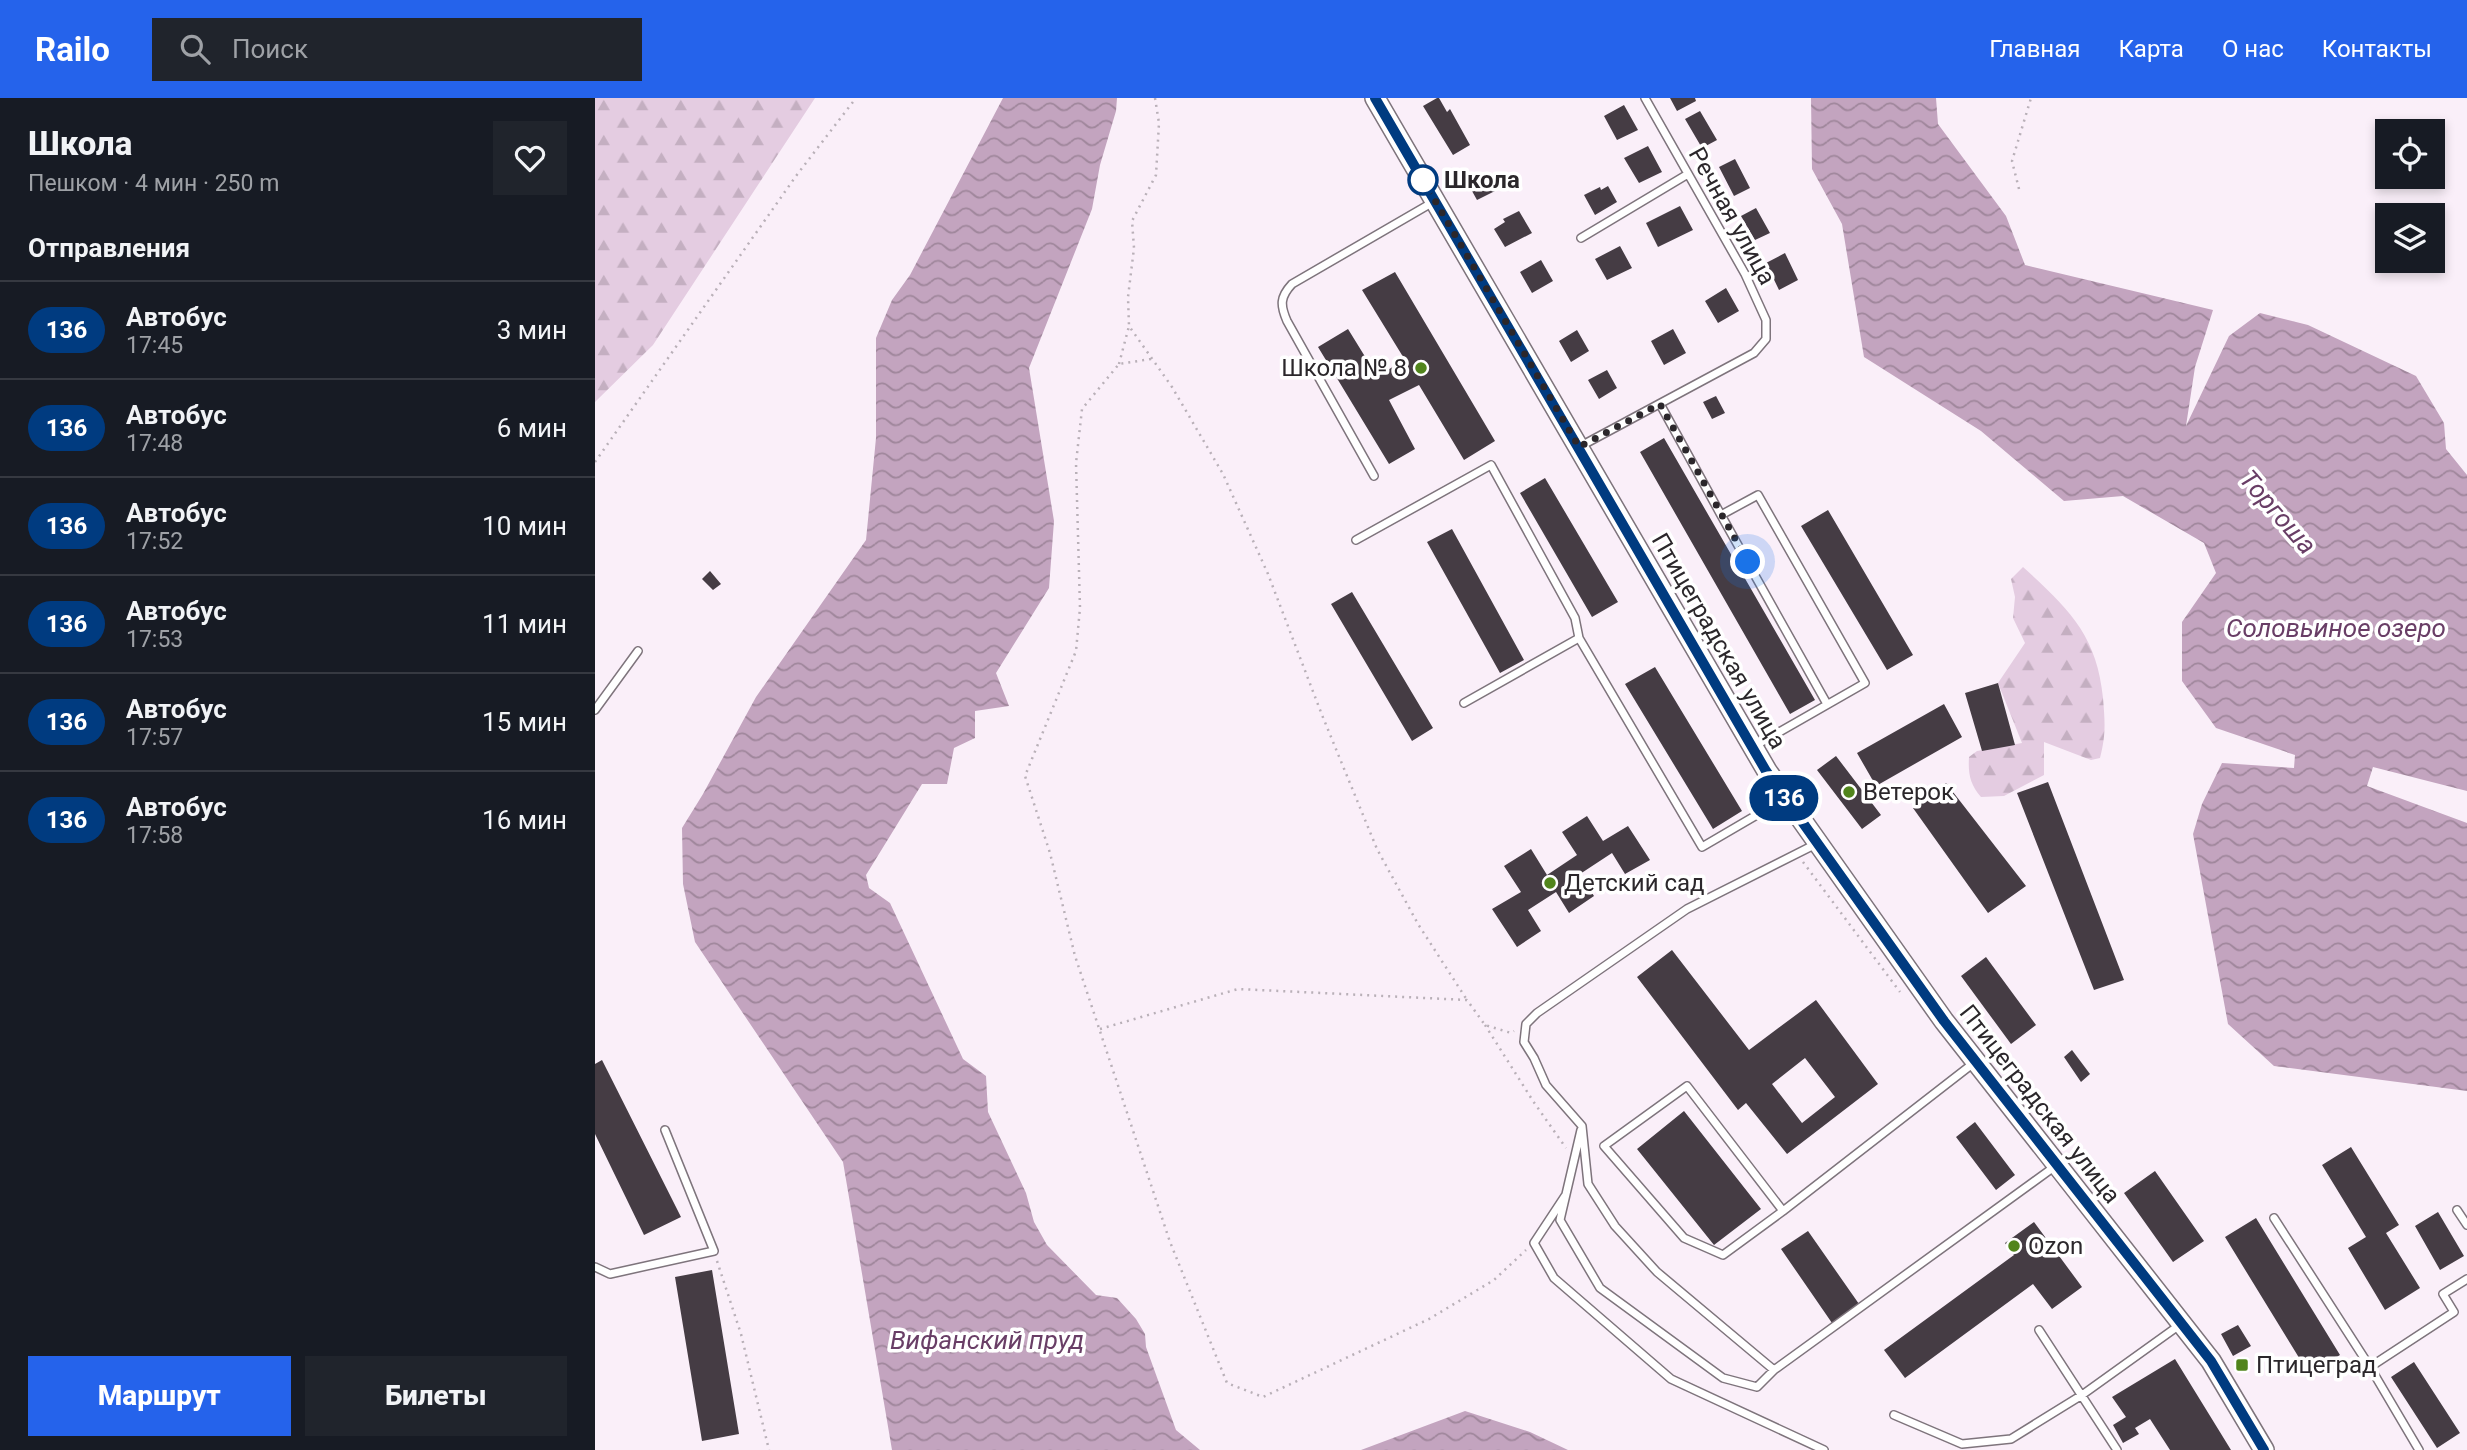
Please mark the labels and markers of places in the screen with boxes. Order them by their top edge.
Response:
marker: Школа [1408,165,1438,195]
place label: Школа [1444,166,1520,194]
place label: Школа № 8 [1281,354,1407,382]
marker: Школа № 8 [1413,360,1429,376]
place label: Ветерок [1863,778,1954,806]
marker: Ветерок [1841,784,1857,800]
place label: Детский сад [1564,869,1705,897]
marker: Детский сад [1542,875,1558,891]
place label: Ozon [2028,1232,2083,1260]
marker: Ozon [2006,1238,2022,1254]
place label: Птицеград [2256,1351,2377,1379]
marker: Птицеград [2234,1357,2250,1373]

